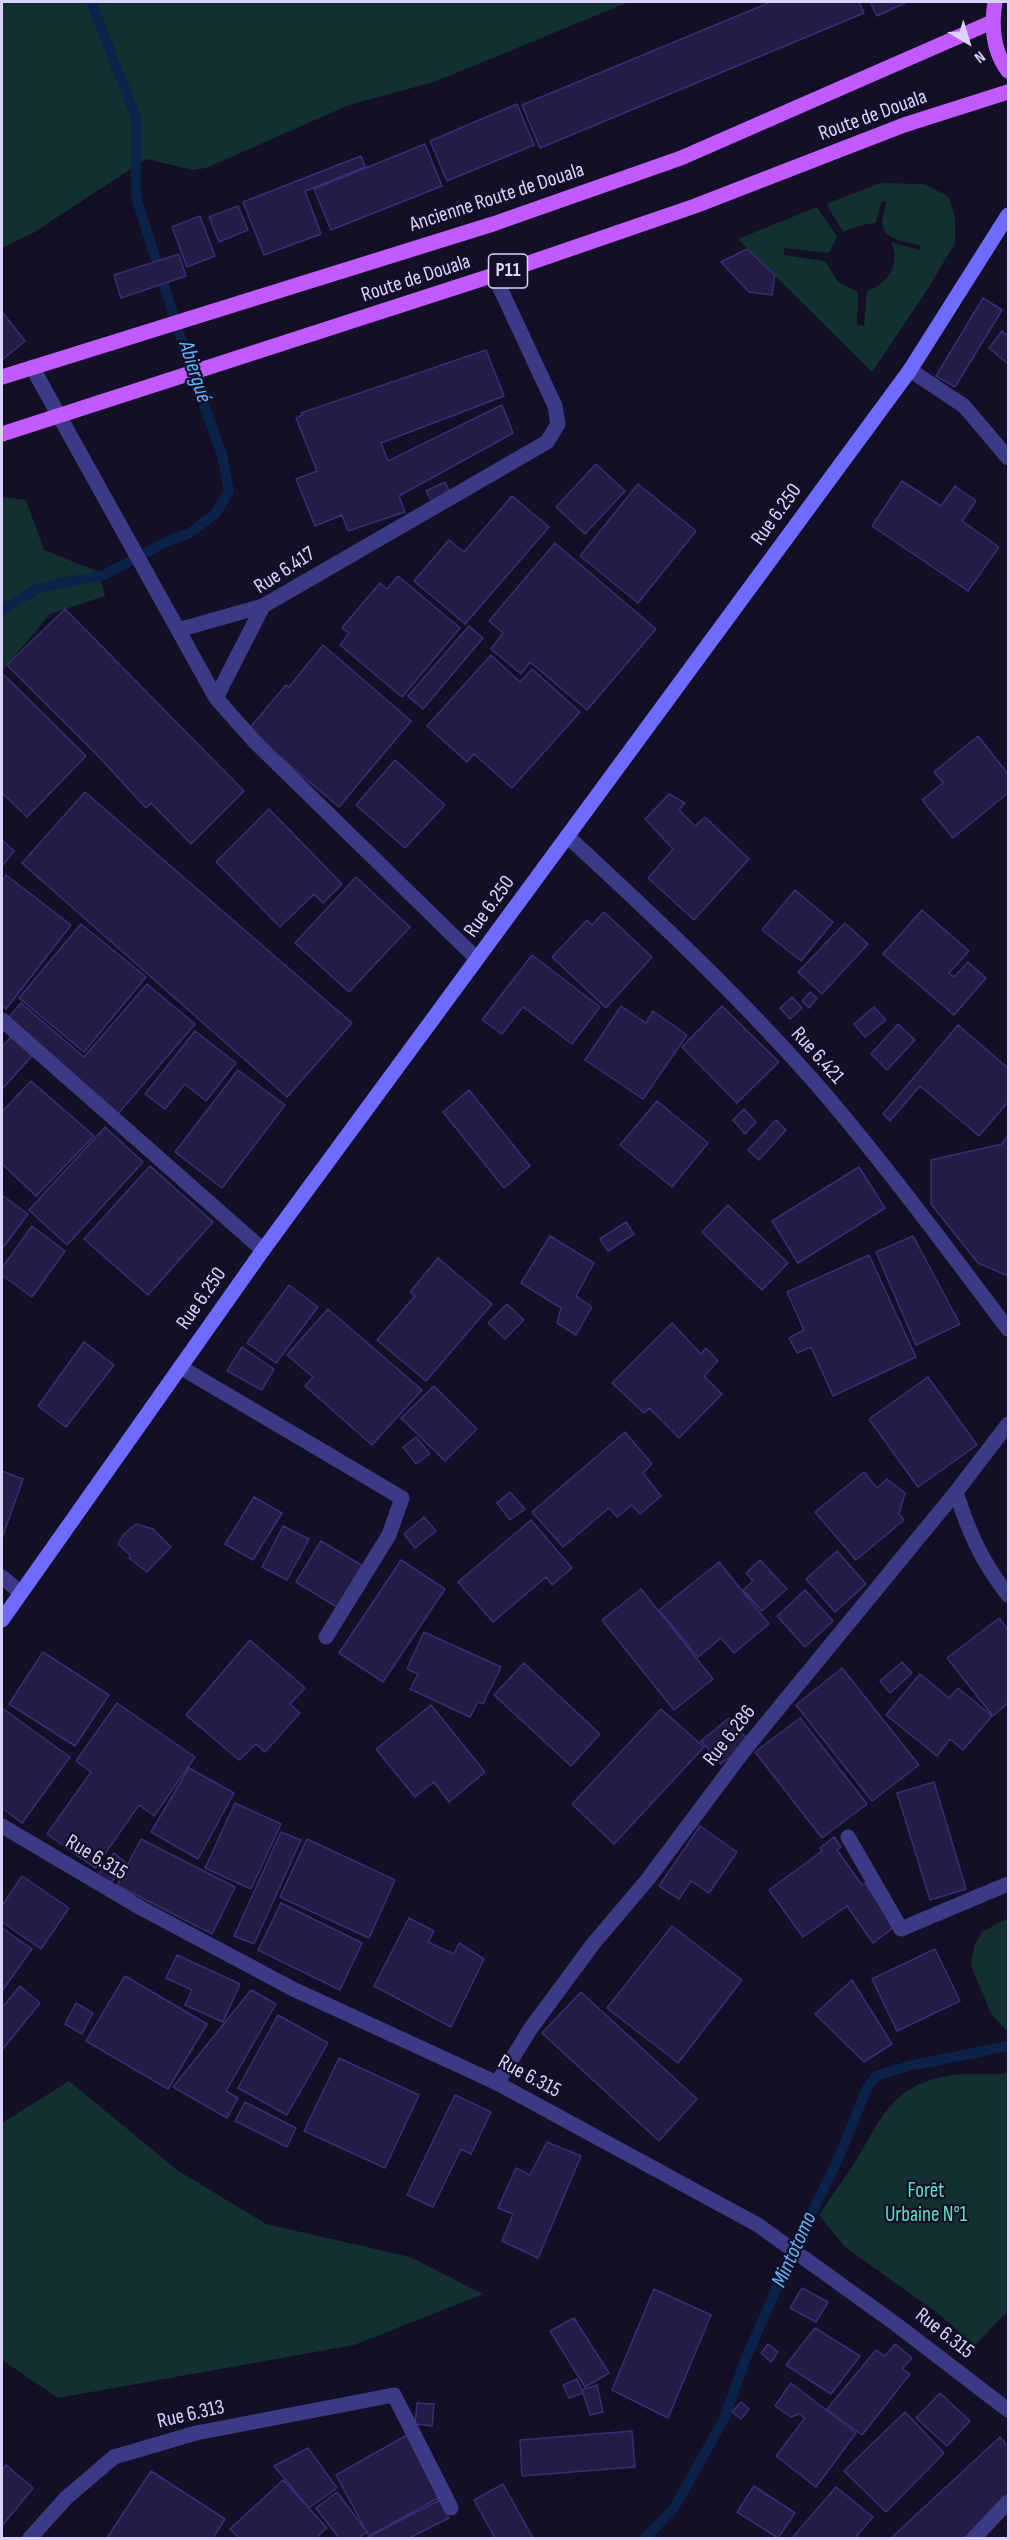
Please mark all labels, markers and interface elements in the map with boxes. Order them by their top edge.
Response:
north arrow [938,12,998,72]
text: N [970,46,989,67]
street label: Route de Douala [815,85,931,147]
street label: Ancienne Route de Douala [406,158,588,238]
street label: Route de Douala [358,249,474,309]
road number: P11 [488,254,528,288]
water label: Abiergué [172,338,216,406]
street label: Rue 6.250 [746,479,808,551]
street label: Rue 6.417 [250,542,320,600]
street label: Rue 6.250 [459,871,521,943]
street label: Rue 6.421 [785,1022,849,1090]
street label: Rue 6.250 [172,1263,232,1335]
street label: Rue 6.286 [698,1700,762,1772]
street label: Rue 6.315 [61,1830,131,1886]
street label: Rue 6.315 [493,2050,565,2104]
park label: Forêt Urbaine N°1 [885,2179,967,2229]
water label: Mintotomo [767,2208,823,2292]
street label: Rue 6.315 [910,2303,978,2365]
street label: Rue 6.313 [155,2395,227,2435]

